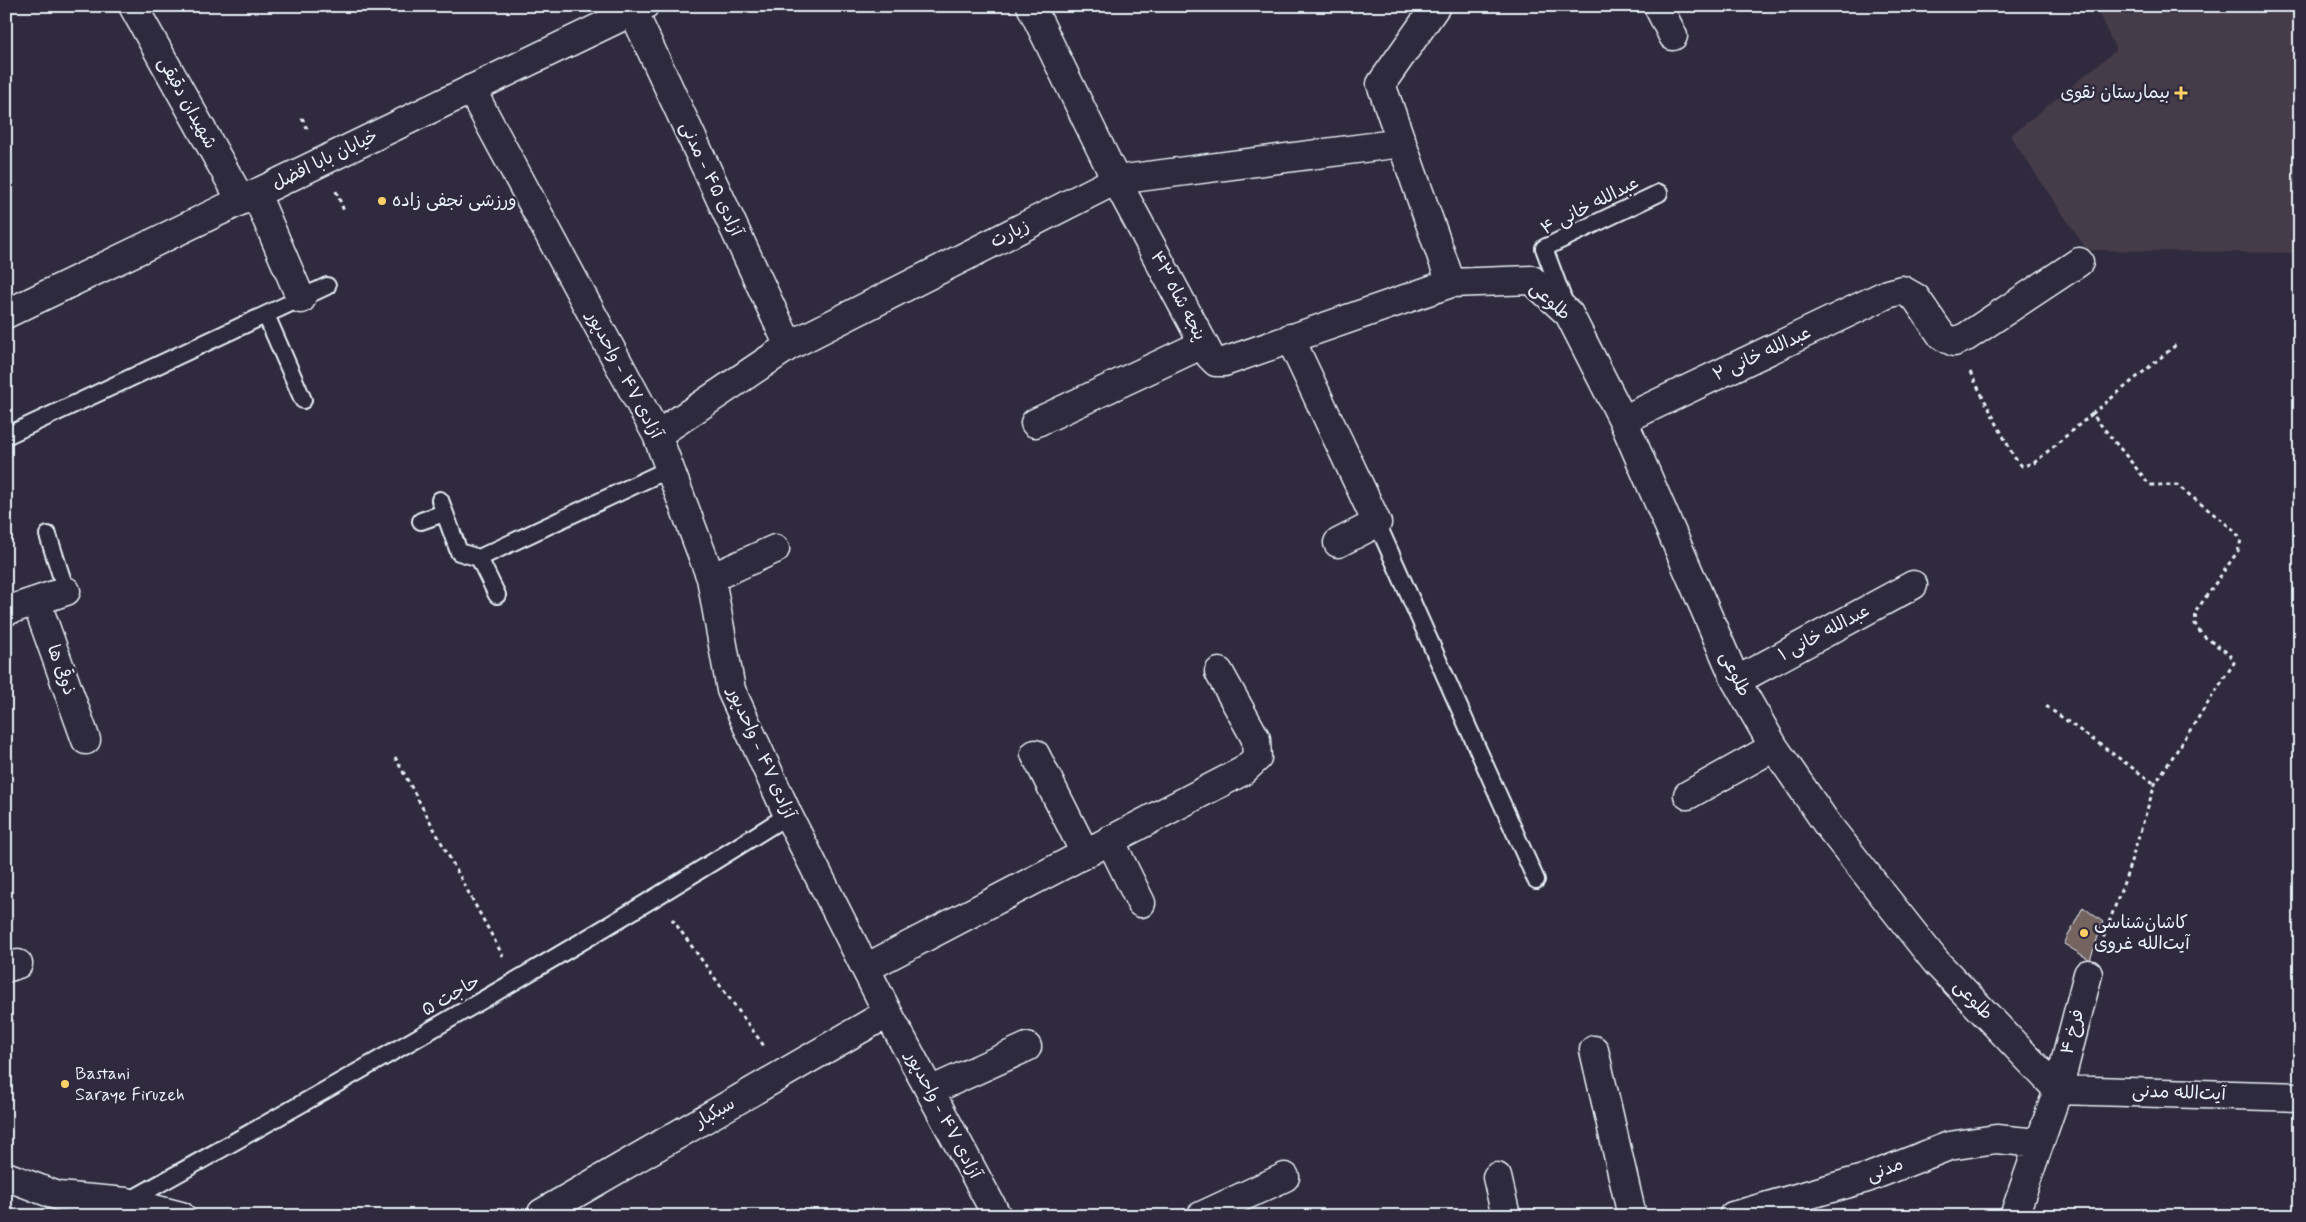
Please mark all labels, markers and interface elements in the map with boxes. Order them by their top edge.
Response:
street label: شهیدان دقیقی [152,53,222,153]
place label: بیمارستان نقوی [2061,81,2170,105]
marker: بیمارستان نقوی [2174,86,2188,100]
street label: آزادی ۴۵ - مدنی [674,118,749,242]
street label: خیابان بابا افضل [268,124,382,196]
street label: عبدالله خانی ۴ [1537,171,1643,241]
place label: ورزشی نجفی زاده [392,189,517,213]
marker: ورزشی نجفی زاده [376,195,388,207]
street label: زیارت [986,214,1034,254]
street label: پنجه شاه ۴۳ [1144,247,1212,345]
street label: طلوعی [1524,276,1576,326]
street label: آزادی ۴۷ - واحدپور [579,305,669,444]
street label: عبدالله خانی ۲ [1709,321,1815,387]
street label: عبدالله خانی ۱ [1774,599,1874,667]
street label: ذوقی ها [41,641,82,699]
street label: طلوعی [1714,647,1756,701]
street label: آزادی ۴۷ - واحدپور [720,682,801,824]
place label: کاشان‌شناسی آیت‌الله غروی [2094,911,2191,956]
marker: کاشان‌شناسی آیت‌الله غروی [2078,927,2090,939]
street label: حاجت ۵ [417,970,485,1022]
street label: طلوعی [1948,975,1998,1025]
street label: فرخ ۴ [2055,1007,2091,1057]
street label: آزادی ۴۷ - واحدپور [898,1045,988,1184]
place label: Bastani Saraye Firuzeh [75,1062,185,1107]
marker: Bastani Saraye Firuzeh [59,1078,71,1090]
street label: آیت‌الله مدنی [2132,1079,2228,1107]
street label: سبکبار [689,1092,740,1135]
street label: مدنی [1863,1152,1907,1188]

